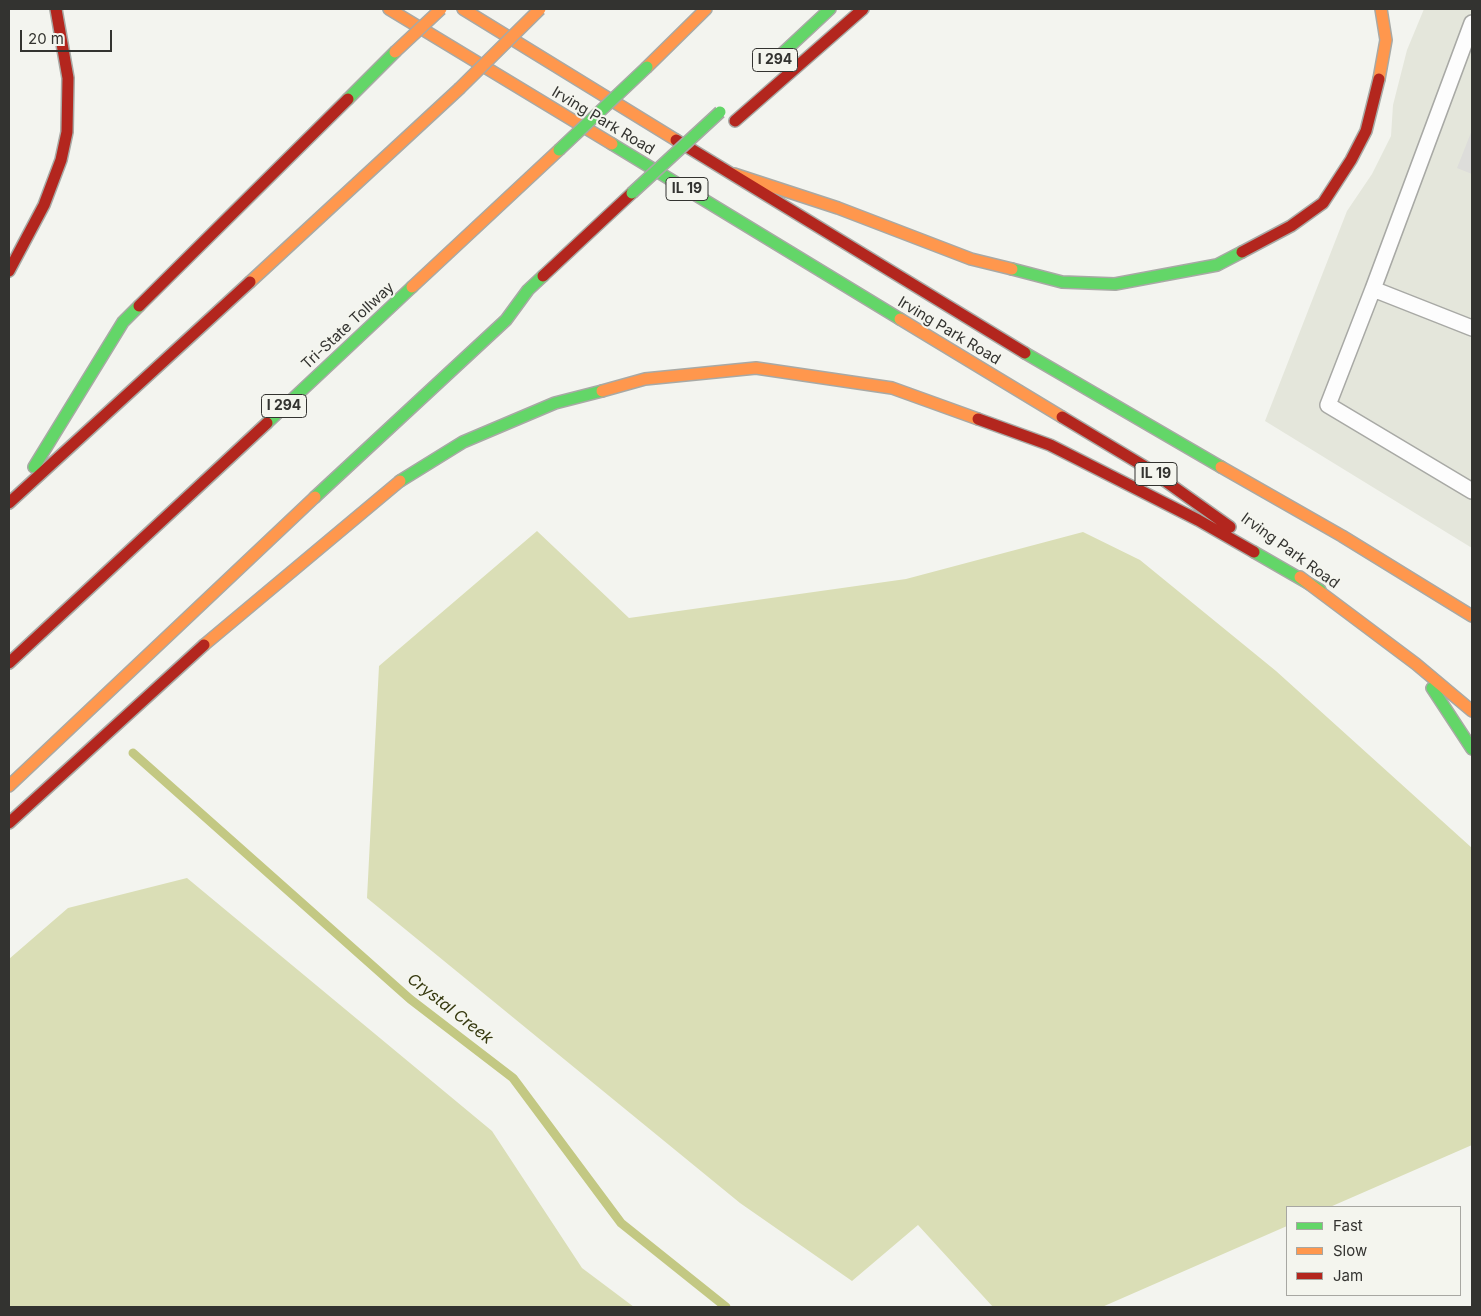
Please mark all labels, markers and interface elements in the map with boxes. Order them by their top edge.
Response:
scale bar [22,20,115,52]
text: 20 m [28,29,64,48]
road number: I 294 [752,48,798,72]
street label: Irving Park Road [548,83,658,159]
road number: IL 19 [666,178,708,200]
street label: Tri-State Tollway [298,279,398,373]
street label: Irving Park Road [894,293,1004,369]
road number: I 294 [262,394,306,418]
road number: IL 19 [1135,462,1177,486]
street label: Irving Park Road [1237,509,1343,593]
water label: Crystal Creek [403,970,497,1048]
legend [1286,1206,1461,1296]
text: Fast [1333,1216,1363,1235]
text: Slow [1333,1241,1367,1260]
text: Jam [1333,1266,1363,1285]

